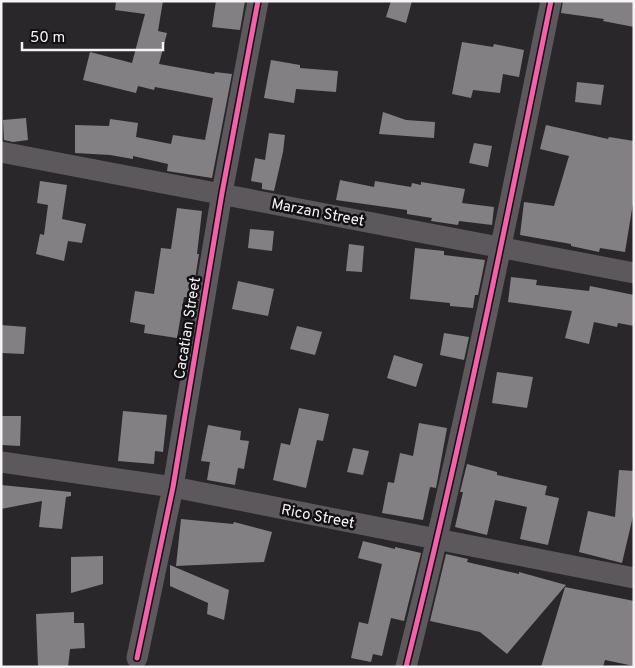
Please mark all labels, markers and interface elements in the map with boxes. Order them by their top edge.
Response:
scale bar [22,20,164,52]
text: 50 m [30,29,65,48]
street label: Marzan Street [270,195,366,232]
street label: Cacatian Street [171,276,206,381]
street label: Rico Street [279,501,356,534]

